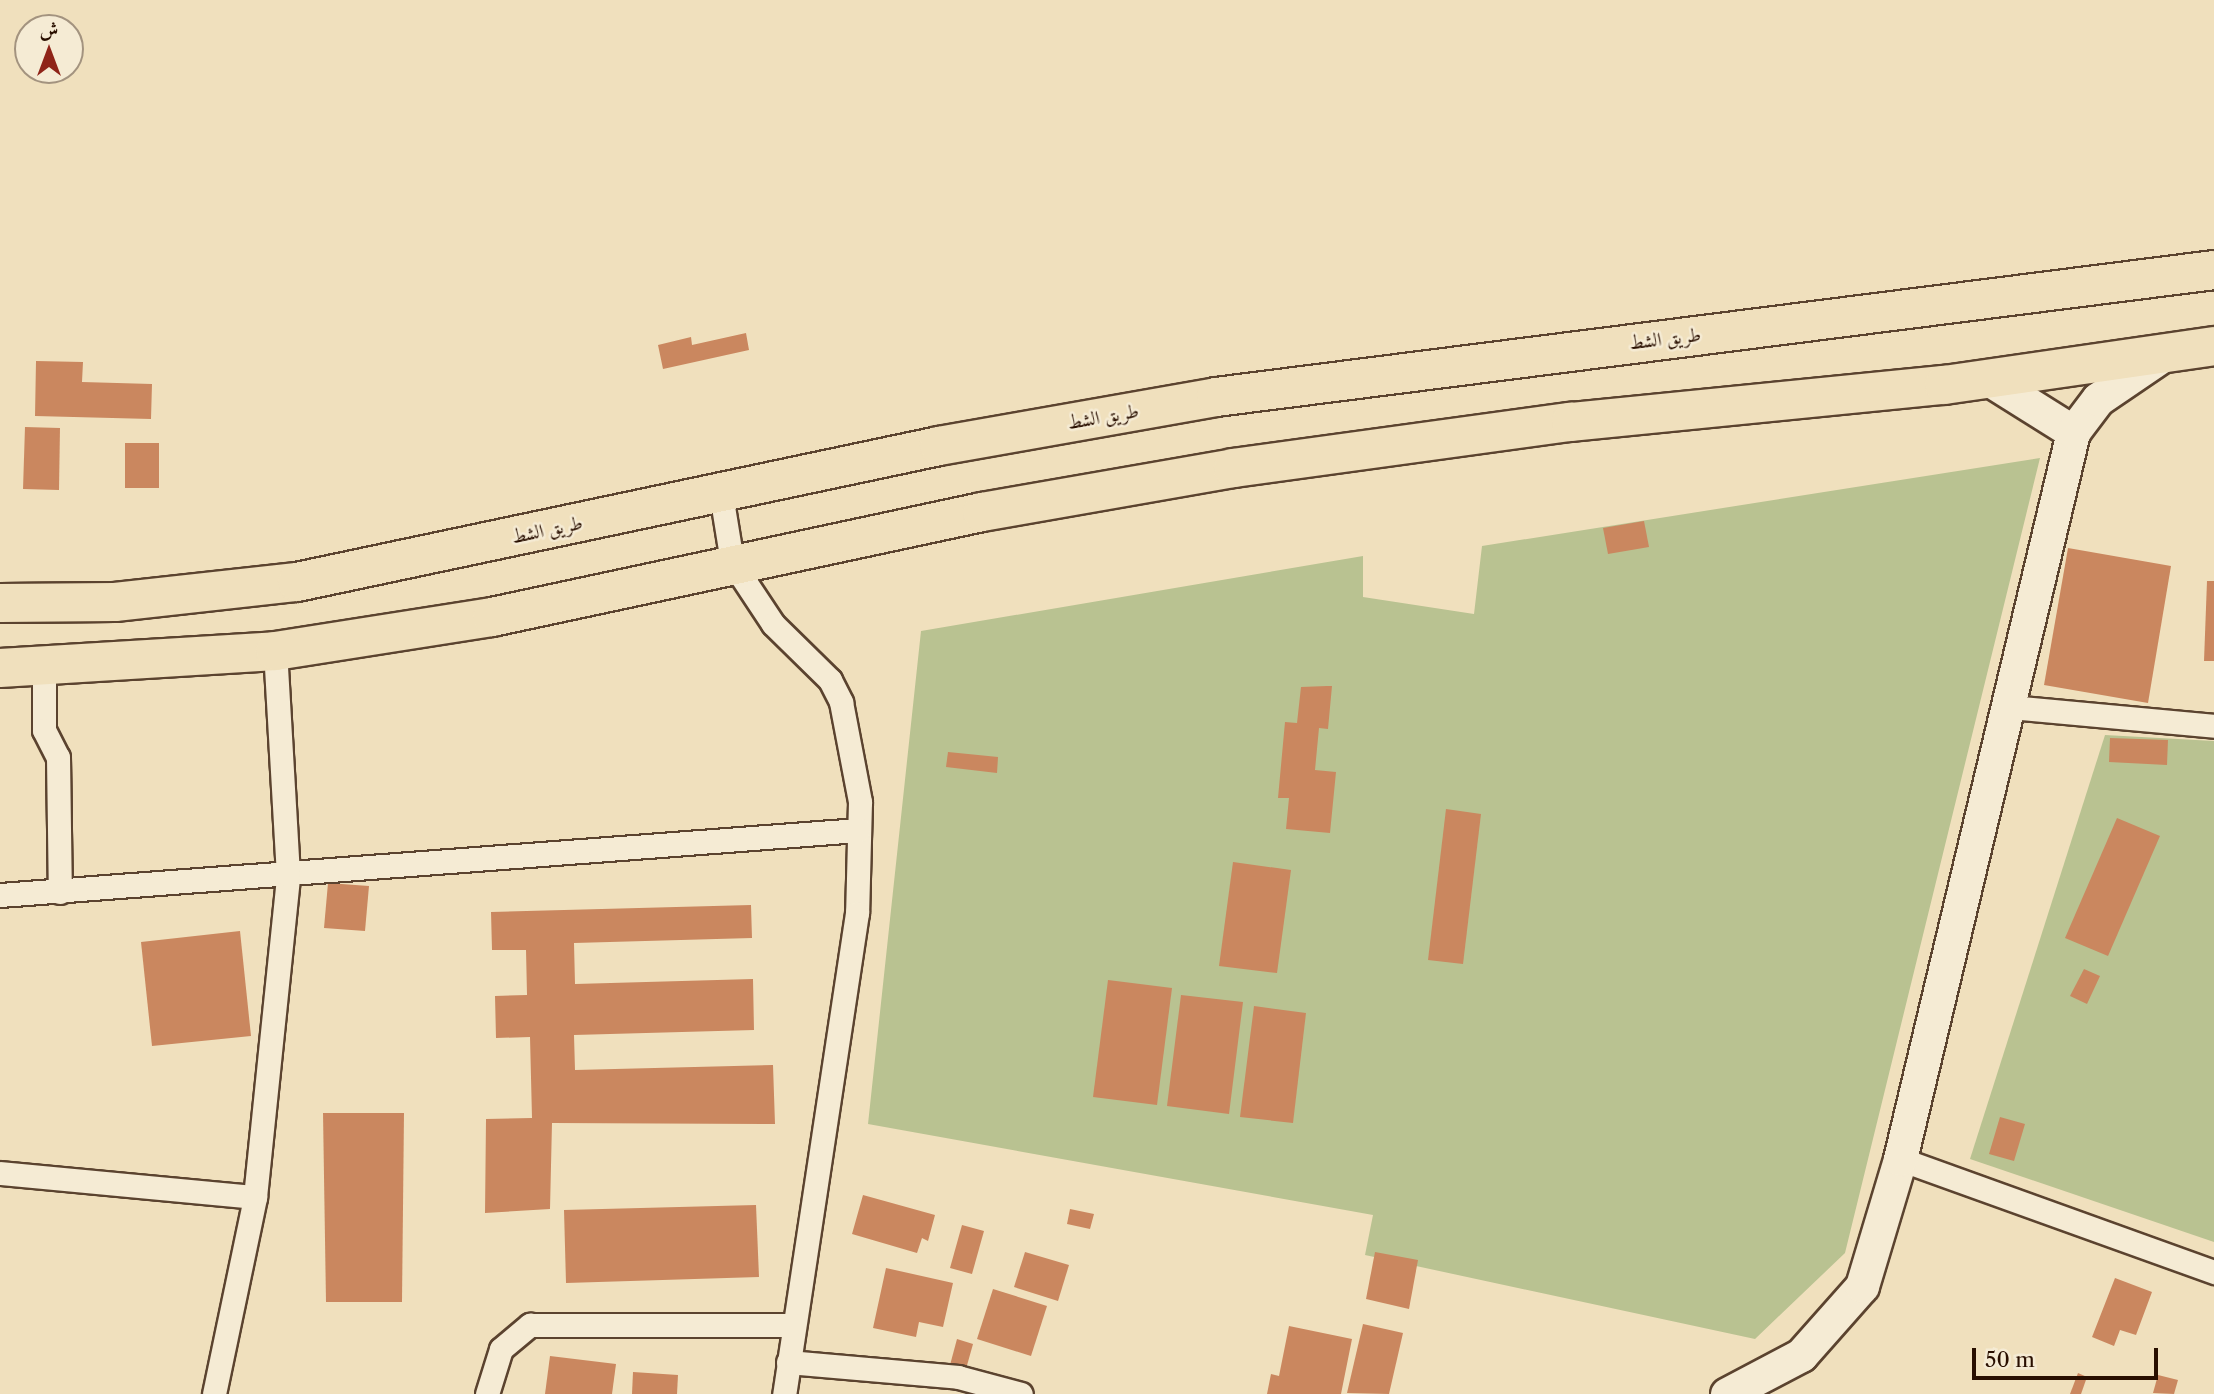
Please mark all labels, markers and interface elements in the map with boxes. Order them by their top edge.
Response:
north arrow [14,14,84,84]
text: ش [40,18,58,41]
street label: طريق الشط [1628,323,1702,355]
street label: طريق الشط [1065,399,1141,435]
street label: طريق الشط [509,511,585,549]
scale bar [1976,1334,2162,1378]
text: 50 m [1985,1347,2035,1372]

